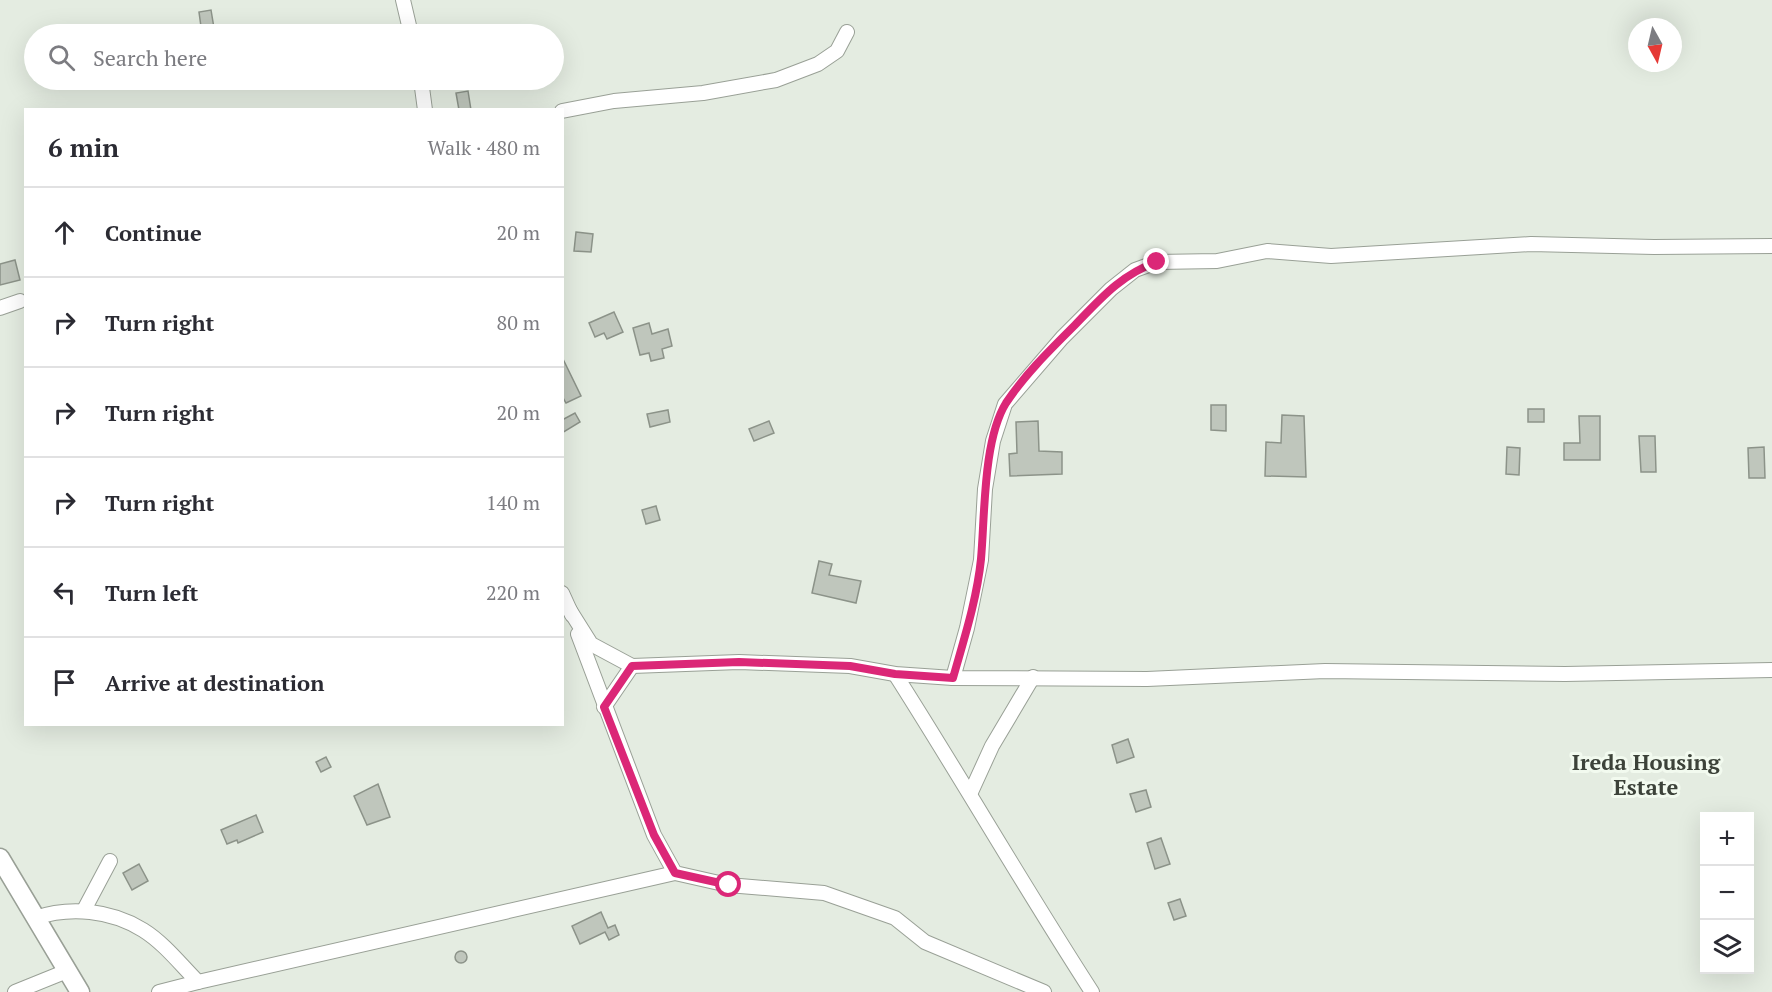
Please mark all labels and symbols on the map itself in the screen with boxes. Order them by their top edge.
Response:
north arrow [1628,18,1682,72]
route end [1143,248,1169,274]
district label: Ireda Housing Estate [1572,747,1721,801]
route start [715,871,741,897]

